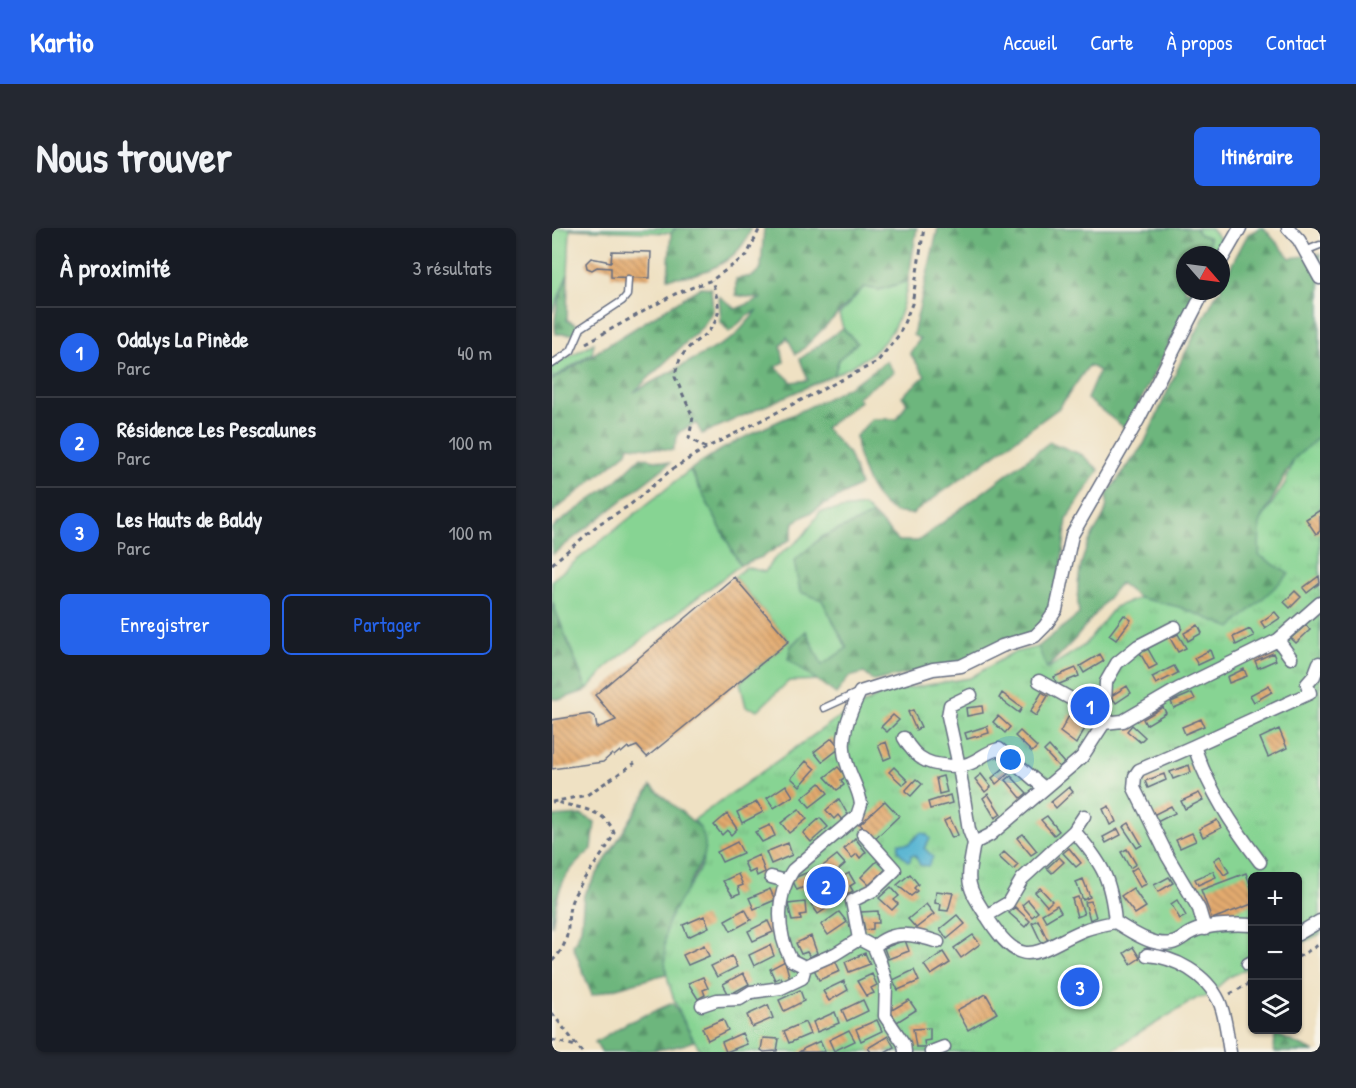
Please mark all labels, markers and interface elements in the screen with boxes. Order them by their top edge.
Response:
text: Kartio [30,23,94,61]
text: Accueil [1004,28,1057,57]
text: Carte [1090,28,1134,57]
text: À propos [1167,28,1233,57]
text: Contact [1266,28,1326,57]
button: Itinéraire [1194,127,1320,186]
text: Nous trouver [36,128,232,185]
north arrow [1176,246,1230,300]
text: À proximité [60,250,171,285]
text: 3 résultats [412,254,492,281]
text: Odalys La Pinède [117,324,249,354]
text: 1 [76,339,83,366]
text: 40 m [457,339,492,366]
text: Parc [117,354,150,381]
text: Résidence Les Pescalunes [117,414,316,444]
text: 2 [75,429,84,456]
text: 100 m [449,429,492,456]
text: Parc [117,444,150,471]
text: Les Hauts de Baldy [117,504,262,534]
text: 3 [75,519,84,546]
text: 100 m [449,519,492,546]
text: Parc [117,534,150,561]
button: Enregistrer [60,594,270,655]
button: Partager [282,594,492,655]
pin: 1 [1070,684,1110,728]
your location [996,745,1025,774]
pin: 2 [806,864,846,908]
map controls [1248,872,1302,1034]
button: + [1248,872,1302,926]
button: − [1248,926,1302,980]
pin: 3 [1060,964,1100,1010]
button: layers [1248,980,1302,1034]

